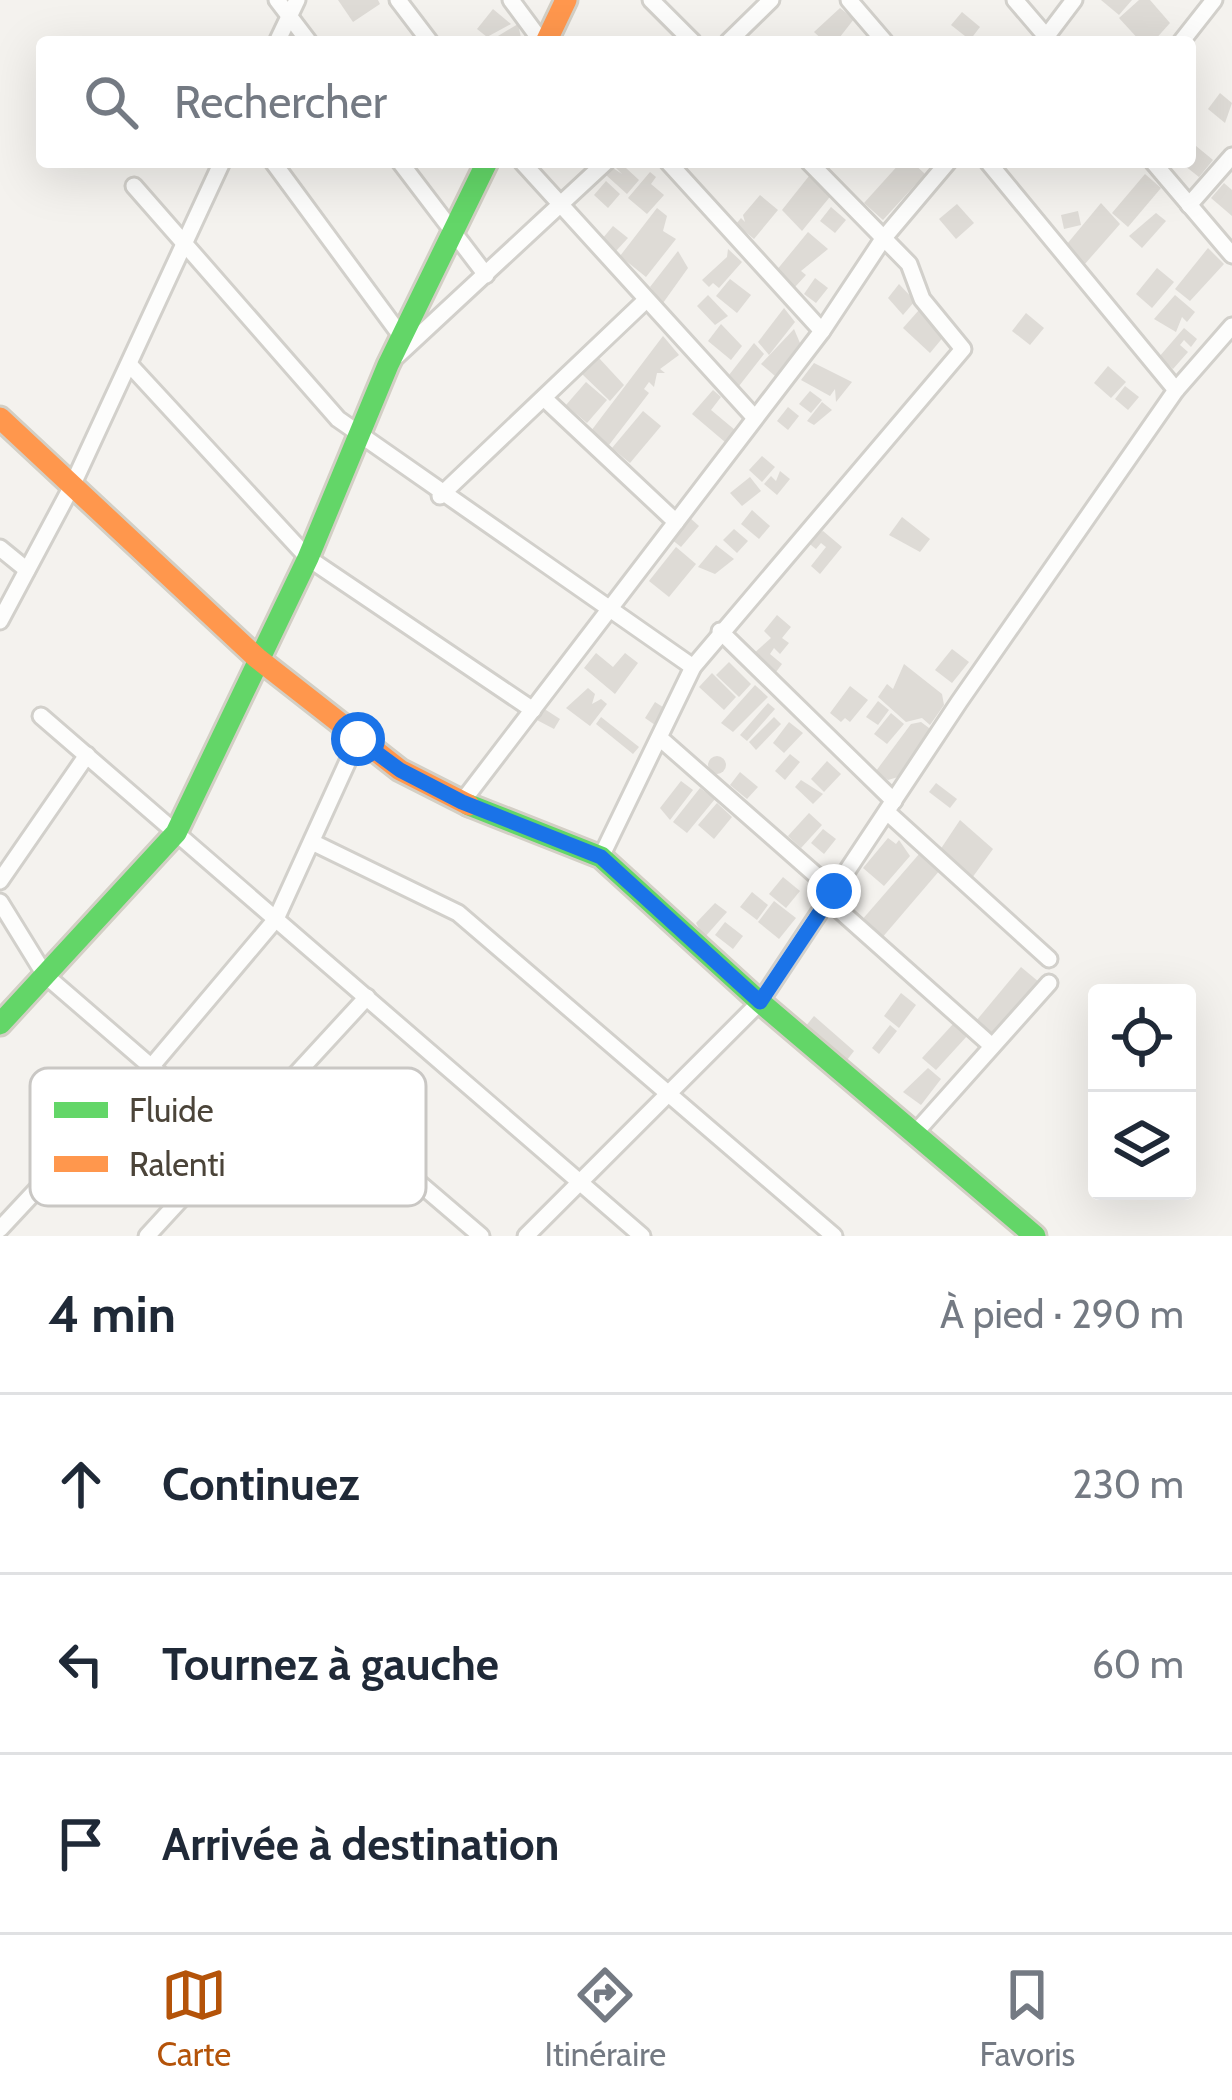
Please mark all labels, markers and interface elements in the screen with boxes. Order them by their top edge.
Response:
search box [36,36,1196,168]
icon: search [78,69,144,135]
text: Rechercher [174,75,387,129]
route start [331,712,385,766]
route end [807,864,861,918]
map controls [1088,984,1196,1200]
button: locate [1088,984,1196,1092]
legend [30,1068,426,1206]
text: Fluide [129,1090,214,1130]
button: layers [1088,1092,1196,1200]
text: Ralenti [129,1144,225,1184]
text: 4 min [48,1283,176,1345]
text: À pied · 290 m [940,1290,1184,1338]
icon: ahead [48,1451,114,1517]
text: Continuez [162,1457,359,1511]
text: 230 m [1072,1460,1184,1508]
icon: left [48,1631,114,1697]
text: Tournez à gauche [162,1637,499,1691]
text: 60 m [1092,1640,1184,1688]
icon: arrive [48,1811,114,1877]
text: Arrivée à destination [162,1817,559,1871]
tab: Carte [157,1962,231,2074]
tab: Itinéraire [545,1962,666,2074]
tab: Favoris [979,1962,1075,2074]

